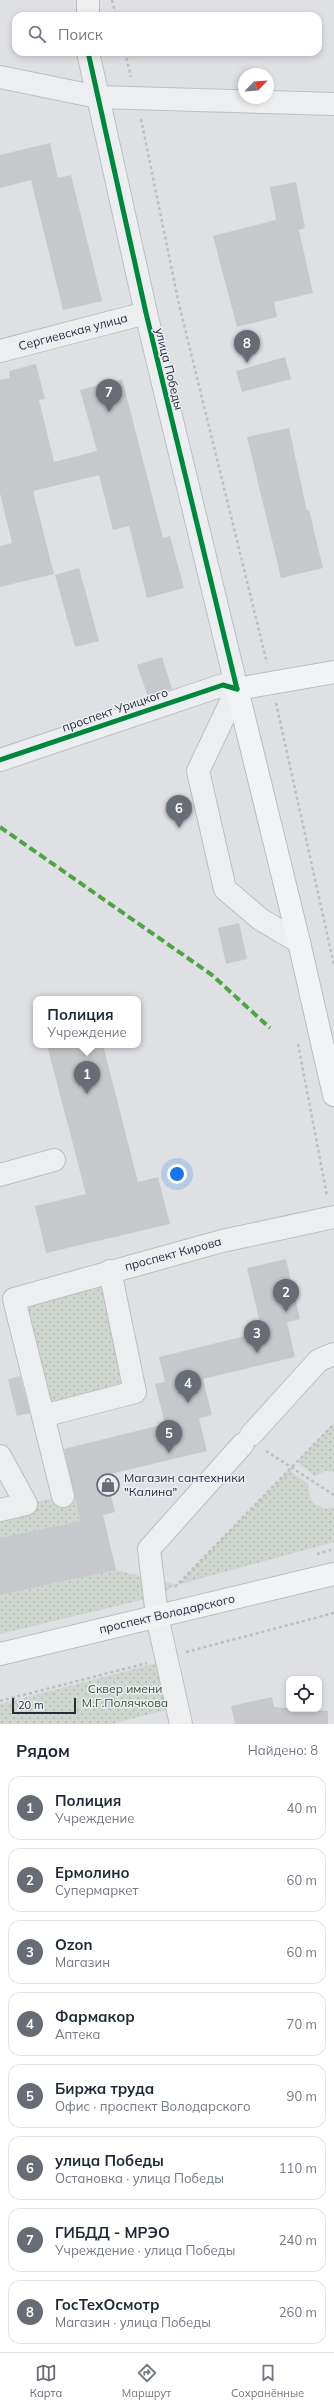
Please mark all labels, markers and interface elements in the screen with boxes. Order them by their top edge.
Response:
search box [12,12,322,56]
icon: search [26,23,48,45]
text: Поиск [58,25,103,44]
north arrow [238,68,274,104]
street label: Сергиевская улица [17,310,129,353]
street label: улица Победы [152,326,187,411]
pin: 8 [234,330,260,363]
pin: 7 [96,379,122,412]
street label: проспект Урицкого [60,684,170,735]
pin: 6 [166,795,192,828]
popup [33,996,141,1048]
text: Полиция [47,1005,113,1024]
text: Учреждение [47,1024,127,1040]
pin: 1 [74,1061,100,1094]
your location [167,1164,187,1184]
street label: проспект Кирова [123,1233,223,1274]
pin: 2 [273,1279,299,1312]
pin: 3 [244,1320,270,1353]
pin: 4 [175,1370,201,1403]
pin: 5 [156,1420,182,1453]
place label: Магазин сантехники "Калина" [124,1470,245,1499]
shop icon: Магазин сантехники "Калина" [95,1472,121,1498]
street label: проспект Володарского [97,1591,236,1636]
map controls [286,1676,322,1712]
button: locate [286,1676,322,1712]
park label: Сквер имени М.Г.Полячкова [82,1681,168,1710]
scale bar [12,1696,76,1715]
text: 20 m [18,1698,44,1712]
text: Рядом [16,1740,70,1761]
text: Найдено: 8 [248,1742,318,1758]
text: Полиция [55,1791,121,1810]
text: 1 [26,1800,34,1816]
text: 40 m [287,1800,317,1816]
text: Учреждение [55,1810,134,1826]
text: Ермолино [55,1863,130,1882]
text: 2 [26,1872,34,1888]
text: 60 m [287,1872,317,1888]
text: Супермаркет [55,1882,138,1898]
text: Ozon [55,1935,92,1954]
text: 3 [26,1944,34,1960]
text: 60 m [287,1944,317,1960]
text: Магазин [55,1954,110,1970]
text: Фармакор [55,2007,135,2026]
text: 4 [26,2016,34,2032]
text: 70 m [287,2016,317,2032]
text: Аптека [55,2026,100,2042]
text: Биржа труда [55,2079,154,2098]
text: 5 [26,2088,34,2104]
text: 90 m [287,2088,317,2104]
text: Офис · проспект Володарского [55,2098,250,2114]
text: улица Победы [55,2151,164,2170]
text: 6 [26,2160,34,2176]
text: 110 m [279,2160,317,2176]
text: Остановка · улица Победы [55,2170,224,2186]
text: ГИБДД - МРЭО [55,2223,170,2242]
text: 7 [26,2232,34,2248]
text: 240 m [279,2232,317,2248]
text: Учреждение · улица Победы [55,2242,235,2258]
text: ГосТехОсмотр [55,2295,159,2314]
text: 8 [26,2304,34,2320]
text: 260 m [279,2304,317,2320]
text: Магазин · улица Победы [55,2314,211,2330]
tab: Карта [30,2362,62,2400]
tab: Маршрут [122,2362,171,2400]
tab: Сохранённые [231,2362,304,2400]

